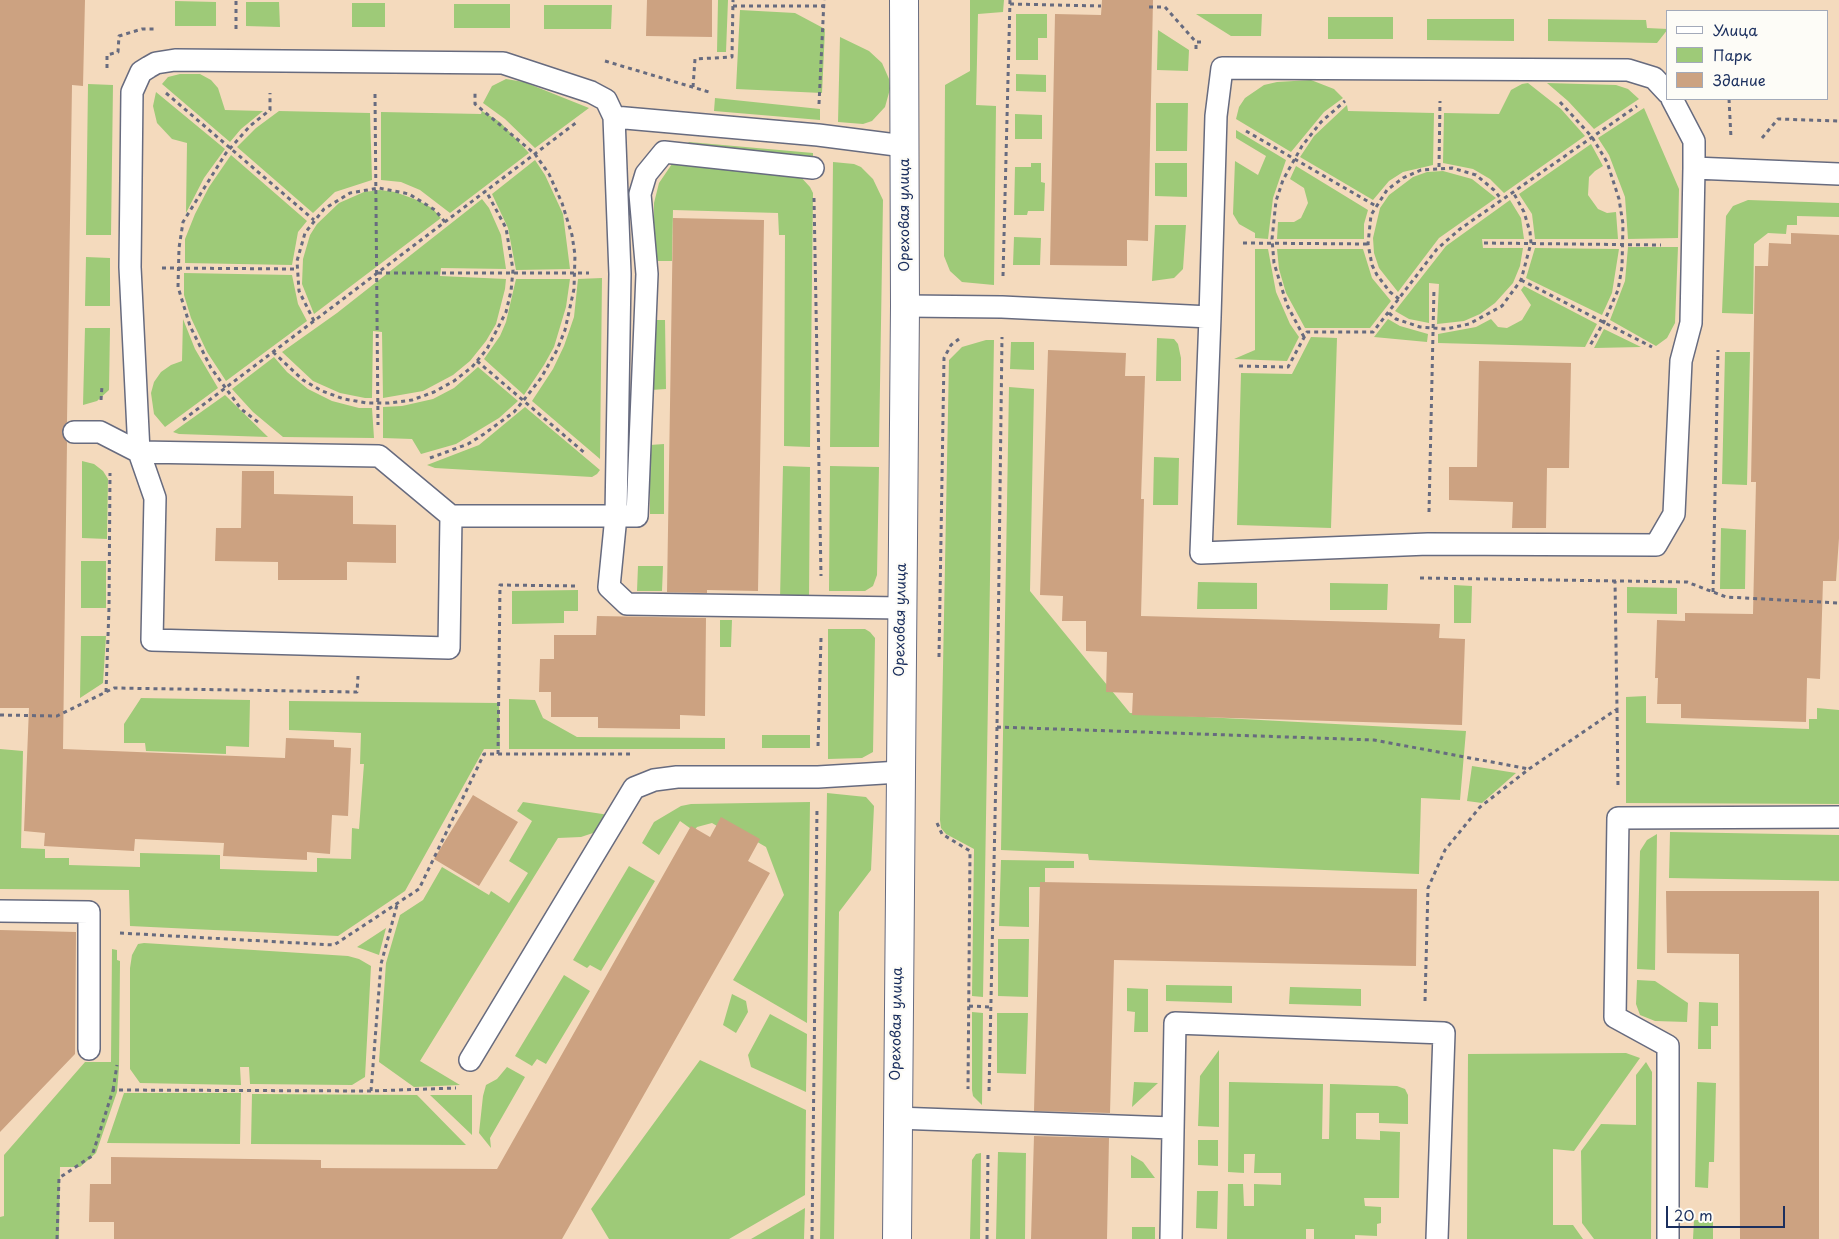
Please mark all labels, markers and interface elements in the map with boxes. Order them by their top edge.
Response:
legend [1666,10,1829,100]
text: Улица [1713,18,1758,41]
text: Парк [1713,43,1752,66]
text: Здание [1713,68,1766,91]
street label: Ореховая улица [897,158,913,272]
street label: Ореховая улица [892,563,910,677]
street label: Ореховая улица [888,967,906,1081]
scale bar [1669,1196,1788,1228]
text: 20 m [1674,1203,1713,1226]

